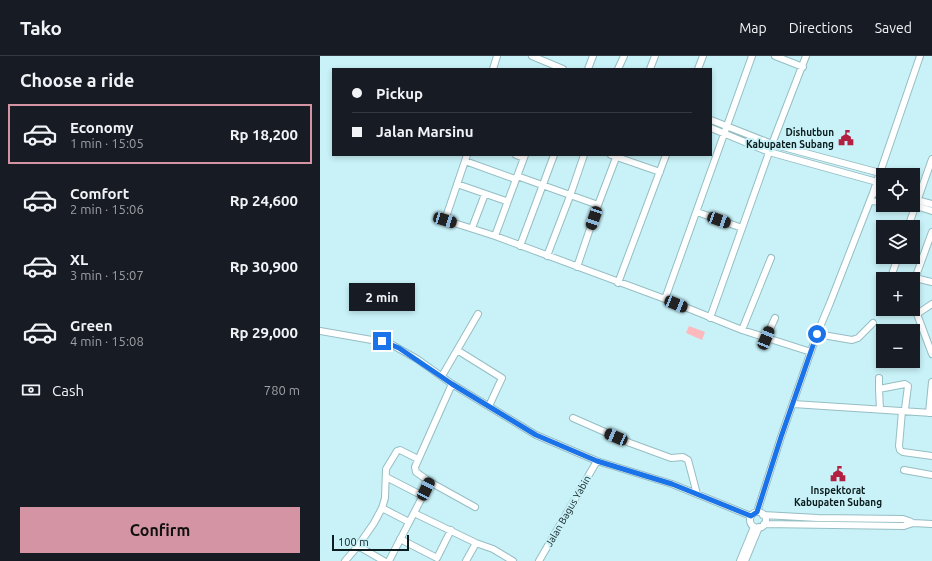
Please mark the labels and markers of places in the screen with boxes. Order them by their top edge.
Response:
place label: Dishutbun Kabupaten Subang [746,127,834,150]
public building icon: Dishutbun Kabupaten Subang [837,129,855,147]
public building icon: Inspektorat Kabupaten Subang [829,465,847,483]
place label: Inspektorat Kabupaten Subang [794,485,882,508]

